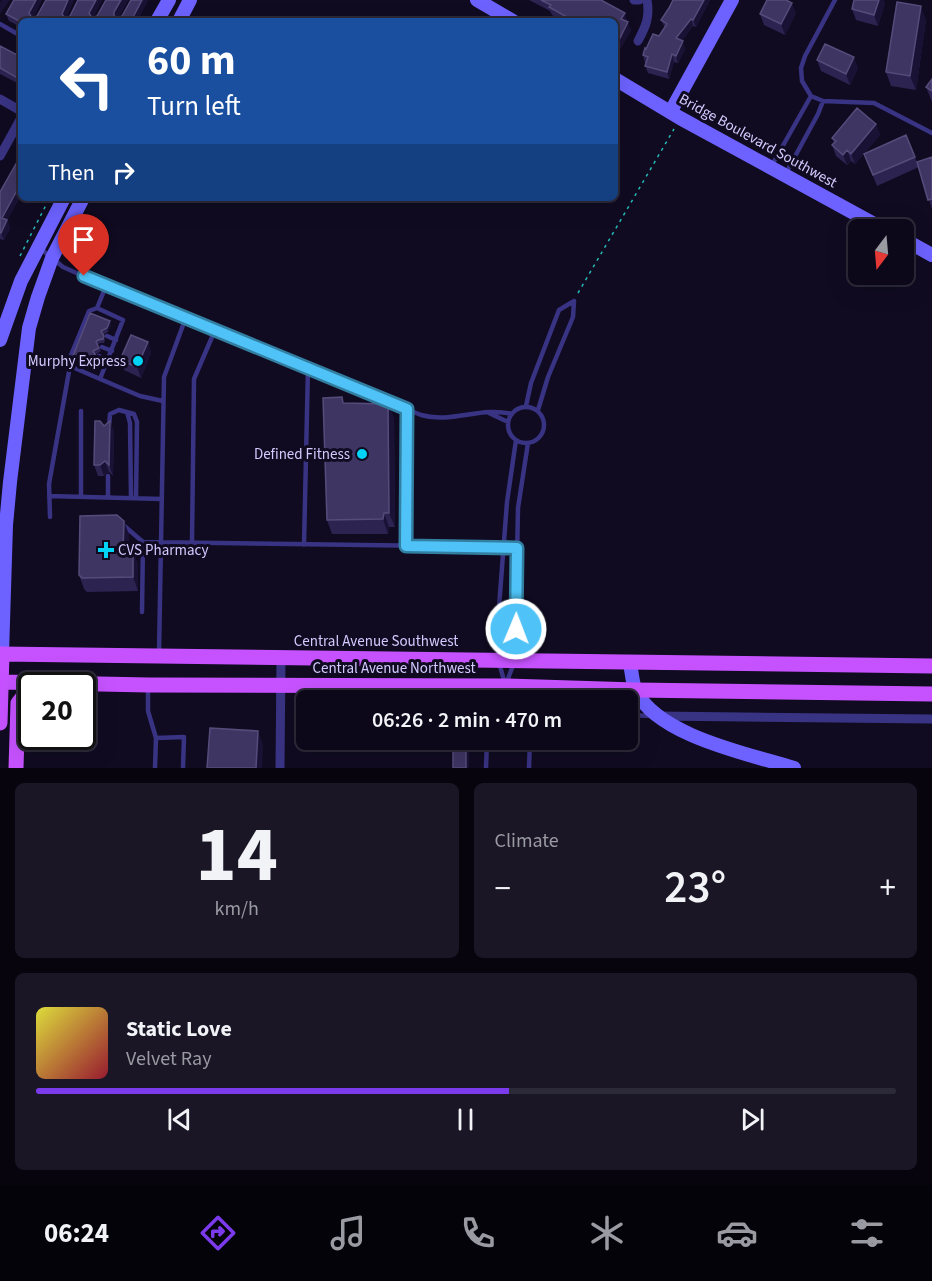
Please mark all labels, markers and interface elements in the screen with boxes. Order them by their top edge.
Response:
text: 60 m [147,31,236,91]
icon: left [48,42,126,120]
text: Turn left [147,87,241,126]
street label: Bridge Boulevard Southwest [675,89,841,193]
icon: right [107,156,140,189]
text: Then [48,157,95,189]
pin [58,214,109,276]
north arrow [848,219,914,285]
map controls [848,219,914,285]
icon: arrive [67,223,100,256]
place label: Murphy Express [28,351,126,372]
marker: Murphy Express [131,354,145,368]
place label: Defined Fitness [254,444,350,465]
marker: Defined Fitness [355,447,369,461]
place label: CVS Pharmacy [118,540,208,561]
marker: CVS Pharmacy [99,543,113,557]
position arrow [484,597,548,661]
street label: Central Avenue Southwest [294,631,458,652]
street label: Central Avenue Northwest [312,658,476,679]
speed limit sign: 20 [18,672,96,750]
text: 06:26 · 2 min · 470 m [372,704,562,736]
text: 14 [196,800,278,911]
text: Climate [495,827,559,855]
text: 23° [664,856,726,920]
text: − [495,865,511,912]
text: + [880,865,896,912]
text: km/h [215,895,259,923]
text: Static Love [126,1013,232,1045]
text: Velvet Ray [126,1045,212,1073]
icon: previous [163,1103,196,1136]
icon: pause [449,1103,482,1136]
icon: next [736,1103,769,1136]
icon: directions [197,1212,239,1254]
icon: music [327,1212,369,1254]
icon: phone [457,1212,499,1254]
icon: climate [586,1212,628,1254]
icon: car [716,1212,758,1254]
icon: filters [846,1212,888,1254]
text: 06:24 [44,1214,109,1253]

